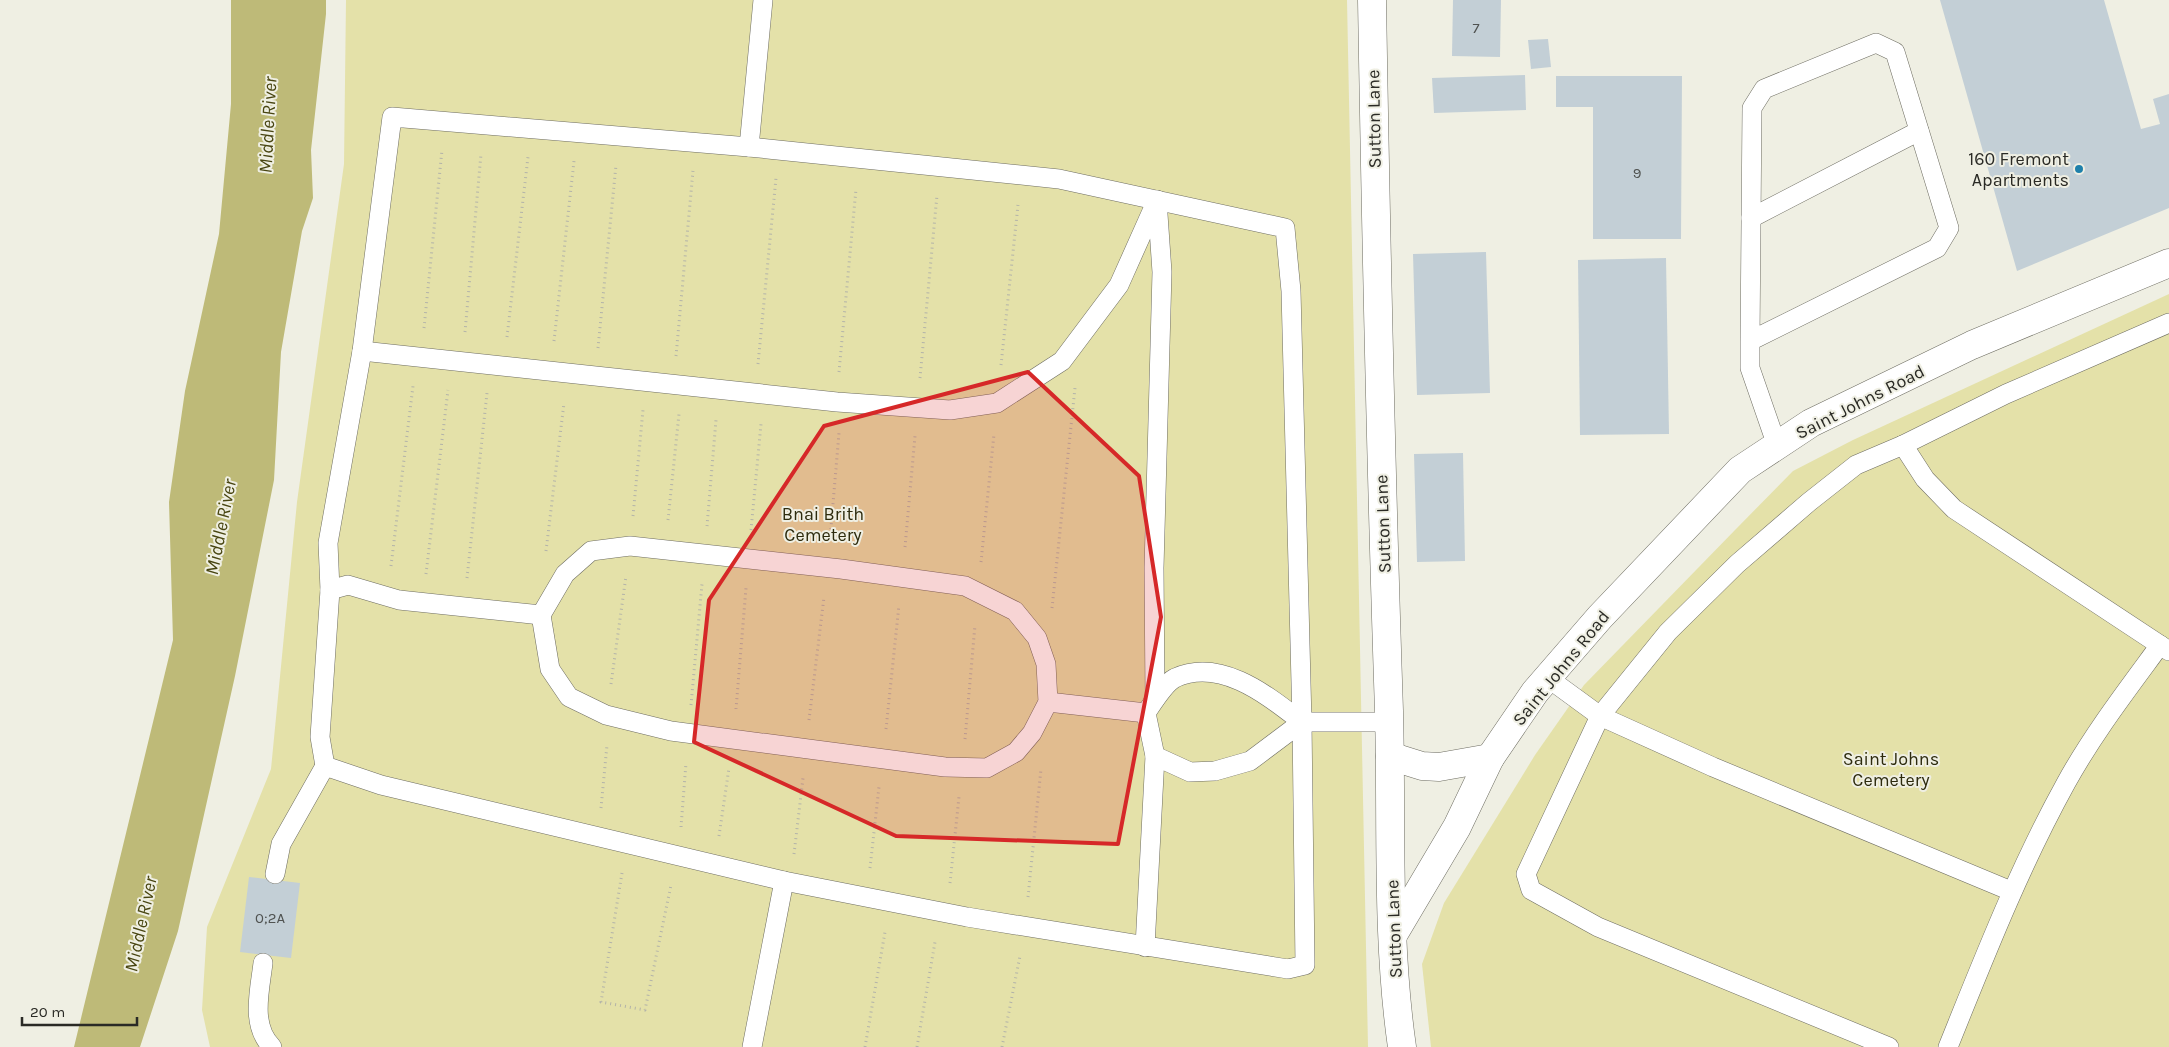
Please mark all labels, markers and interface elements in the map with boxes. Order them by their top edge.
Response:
house number: 7 [1472,19,1480,37]
street label: Sutton Lane [1362,69,1386,169]
water label: Middle River [254,75,282,174]
place label: 160 Fremont Apartments [1968,148,2069,191]
marker: 160 Fremont Apartments [2073,163,2085,175]
house number: 9 [1633,164,1641,182]
street label: Saint Johns Road [1792,360,1928,444]
street label: Sutton Lane [1370,474,1396,574]
water label: Middle River [201,476,241,577]
park label: Bnai Brith Cemetery [782,503,864,546]
street label: Saint Johns Road [1508,606,1614,730]
park label: Saint Johns Cemetery [1843,748,1939,791]
water label: Middle River [120,873,162,974]
street label: Sutton Lane [1381,879,1407,979]
house number: 0;2A [255,909,285,927]
scale bar [22,994,138,1026]
text: 20 m [30,1003,65,1021]

